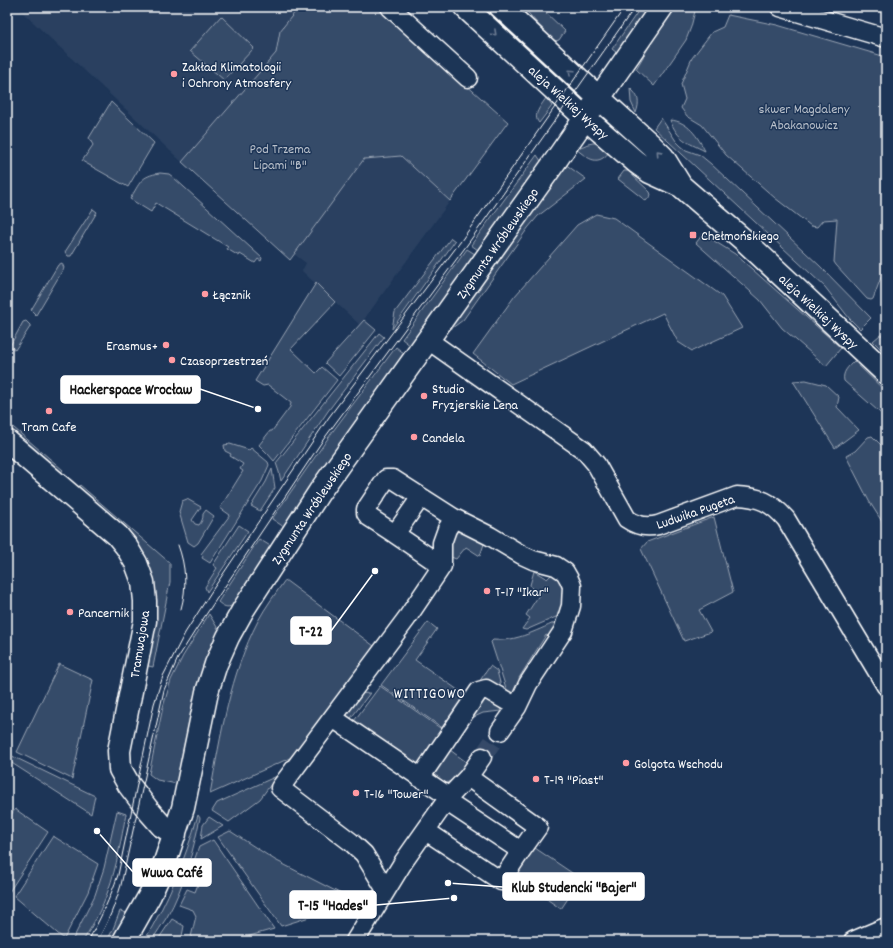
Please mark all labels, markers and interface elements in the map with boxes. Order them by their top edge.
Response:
one-way arrow [489,29,497,36]
place label: Zakład Klimatologii i Ochrony Atmosfery [182,58,291,94]
street label: aleja Wielkiej Wyspy [523,62,613,145]
marker: Zakład Klimatologii i Ochrony Atmosfery [169,69,179,79]
one-way arrow [568,69,576,76]
park label: skwer Magdaleny Abakanowicz [759,100,850,136]
park label: Pod Trzema Lipami "B" [250,140,311,176]
one-way arrow [657,151,664,158]
street label: Zygmunta Wróblewskiego [453,184,545,304]
place label: Chełmońskiego [701,227,779,247]
marker: Chełmońskiego [688,230,698,240]
street label: aleja Wielkiej Wyspy [773,270,862,355]
place label: Łącznik [212,286,251,306]
marker: Łącznik [200,289,210,299]
place label: Erasmus+ [106,337,158,357]
marker: Erasmus+ [161,340,171,350]
place label: Czasoprzestrzeń [180,352,268,372]
marker: Czasoprzestrzeń [167,355,177,365]
callout: Hackerspace Wrocław [61,376,200,403]
text: Hackerspace Wrocław [70,380,193,402]
place label: Studio Fryzjerskie Lena [432,380,518,416]
marker: Studio Fryzjerskie Lena [419,391,429,401]
marker: Tram Cafe [44,406,54,416]
place label: Tram Cafe [22,418,76,438]
place label: Candela [422,429,465,449]
marker: Candela [409,432,419,442]
street label: Zygmunta Wróblewskiego [268,449,358,569]
street label: Ludwika Pugeta [654,490,738,536]
place label: T-17 "Ikar" [495,583,549,603]
marker: T-17 "Ikar" [482,586,492,596]
place label: Pancernik [78,604,129,624]
marker: Pancernik [65,607,75,617]
street label: Tramwajowa [126,609,156,679]
callout: T-22 [291,617,331,644]
text: T-22 [299,622,323,644]
district label: WITTIGOWO [394,684,466,706]
place label: Golgota Wschodu [634,755,723,775]
marker: Golgota Wschodu [621,758,631,768]
place label: T-19 "Piast" [544,771,604,791]
marker: T-19 "Piast" [531,774,541,784]
place label: T-16 "Tower" [364,785,428,805]
marker: T-16 "Tower" [351,788,361,798]
callout: Wuwa Café [133,859,211,886]
text: Wuwa Café [141,863,203,885]
callout: Klub Studencki "Bajer" [503,873,644,900]
text: Klub Studencki "Bajer" [511,878,637,900]
callout: T-15 "Hades" [290,891,376,918]
text: T-15 "Hades" [298,896,368,918]

